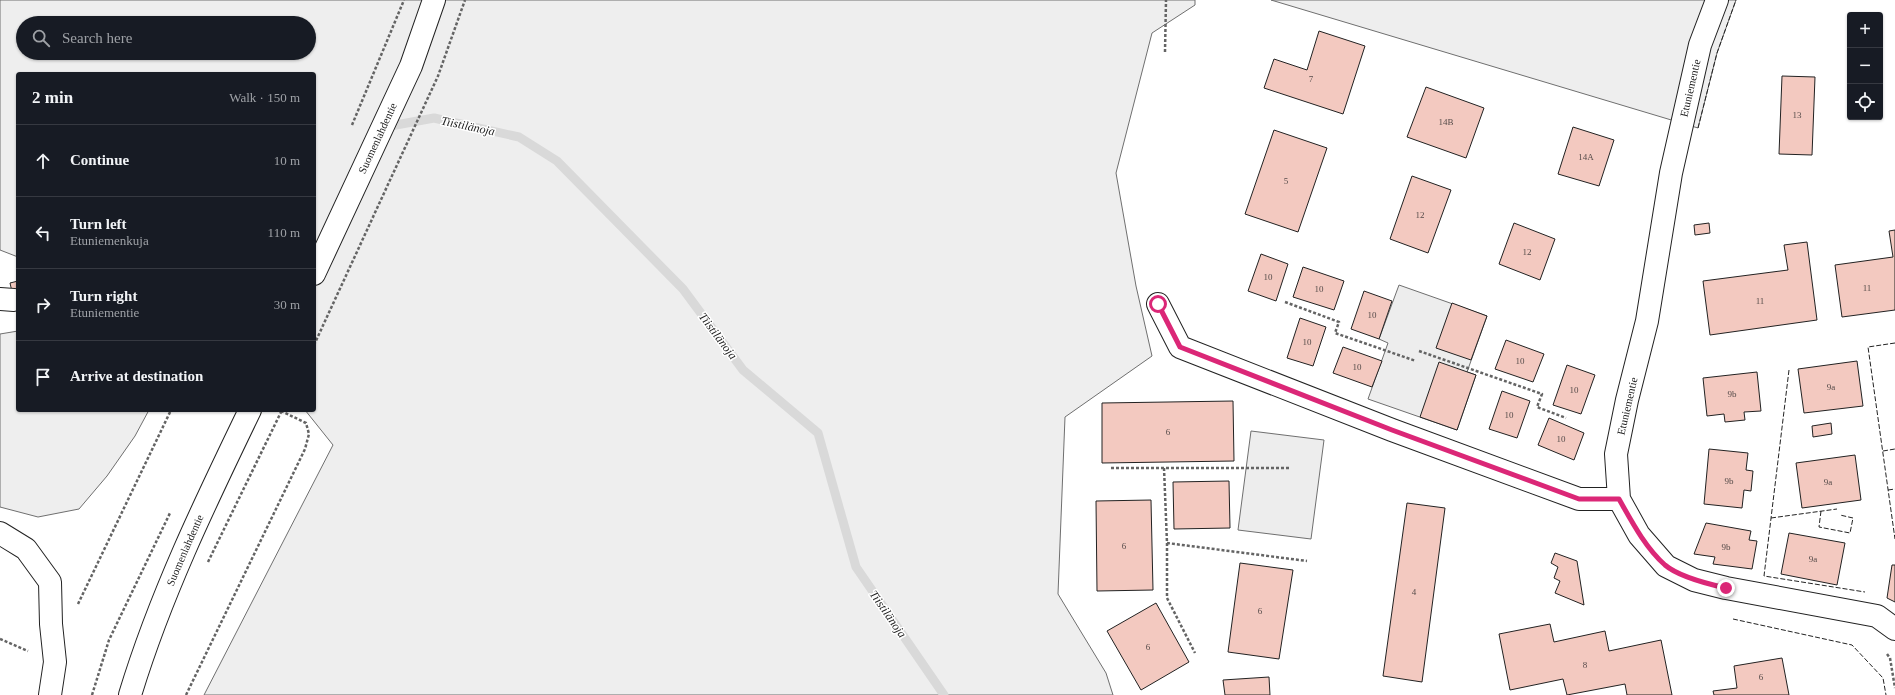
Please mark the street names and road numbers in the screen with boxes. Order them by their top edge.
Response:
street label: Etuniementie [1678,58,1702,118]
street label: Suomenlahdentie [356,101,399,175]
street label: Etuniementie [1615,376,1639,436]
street label: Suomenlahdentie [164,513,206,587]

